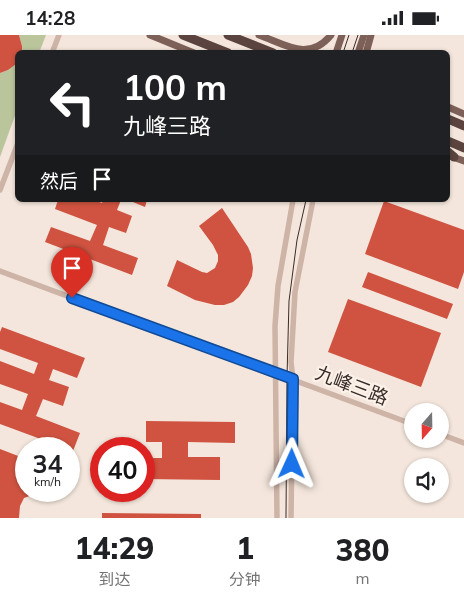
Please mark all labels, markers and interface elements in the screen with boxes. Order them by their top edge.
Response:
text: 14:28 [25,6,75,30]
text: 100 m [123,65,227,109]
icon: left [40,70,105,135]
text: 九峰三路 [123,112,211,140]
icon: arrive [88,165,116,193]
text: 然后 [40,169,78,193]
pin [51,247,93,298]
icon: arrive [58,254,86,282]
street label: 九峰三路 [312,360,392,410]
north arrow [404,403,449,447]
map controls [404,403,449,503]
speed limit sign: 40 [90,437,155,502]
position arrow [265,437,317,489]
text: 34 [32,448,63,479]
button: sound [404,458,449,503]
text: km/h [34,474,61,489]
text: 14:29 [75,529,154,567]
text: 1 [236,529,254,567]
text: 380 [335,531,389,569]
text: m [355,568,369,588]
text: 到达 [98,569,130,589]
text: 分钟 [229,569,261,589]

